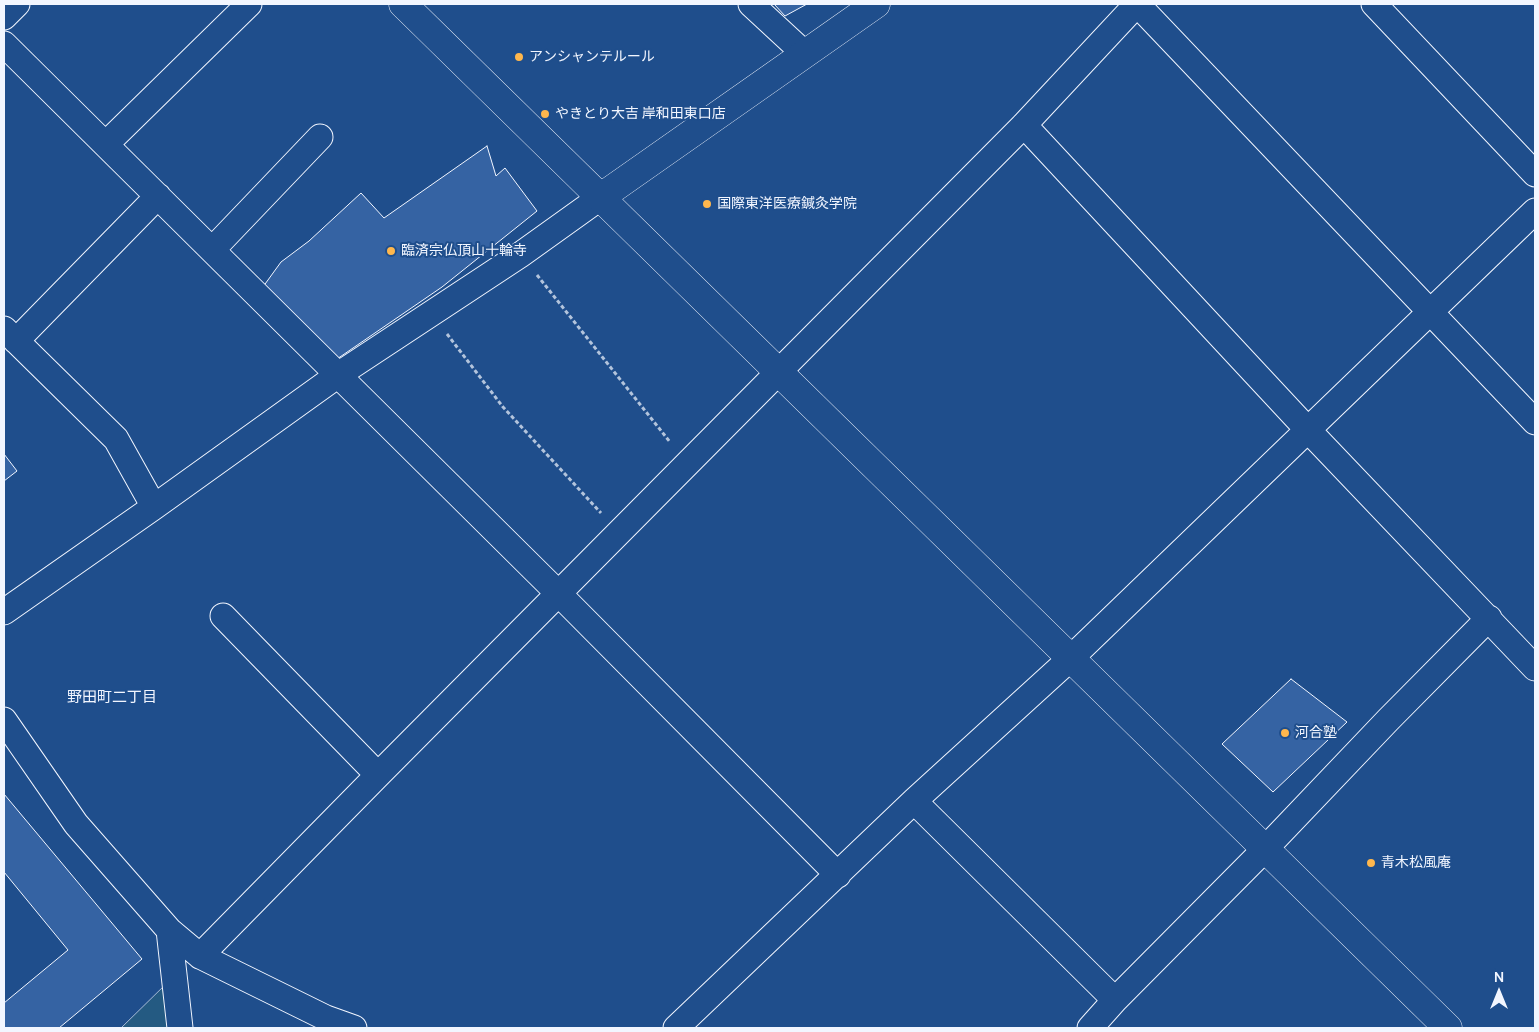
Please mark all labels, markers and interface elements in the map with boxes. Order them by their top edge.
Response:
place label: アンシャンテルール [529,49,655,65]
marker: アンシャンテルール [513,51,525,63]
place label: やきとり大吉 岸和田東口店 [555,106,726,122]
marker: やきとり大吉 岸和田東口店 [539,108,551,120]
place label: 国際東洋医療鍼灸学院 [717,196,857,212]
marker: 国際東洋医療鍼灸学院 [701,198,713,210]
place label: 臨済宗仏頂山十輪寺 [401,243,527,259]
marker: 臨済宗仏頂山十輪寺 [385,245,397,257]
district label: 野田町二丁目 [67,689,157,707]
place label: 河合塾 [1295,725,1337,741]
marker: 河合塾 [1279,727,1291,739]
place label: 青木松風庵 [1381,855,1451,871]
marker: 青木松風庵 [1365,857,1377,869]
north arrow [1474,967,1524,1017]
text: N [1494,967,1504,986]

